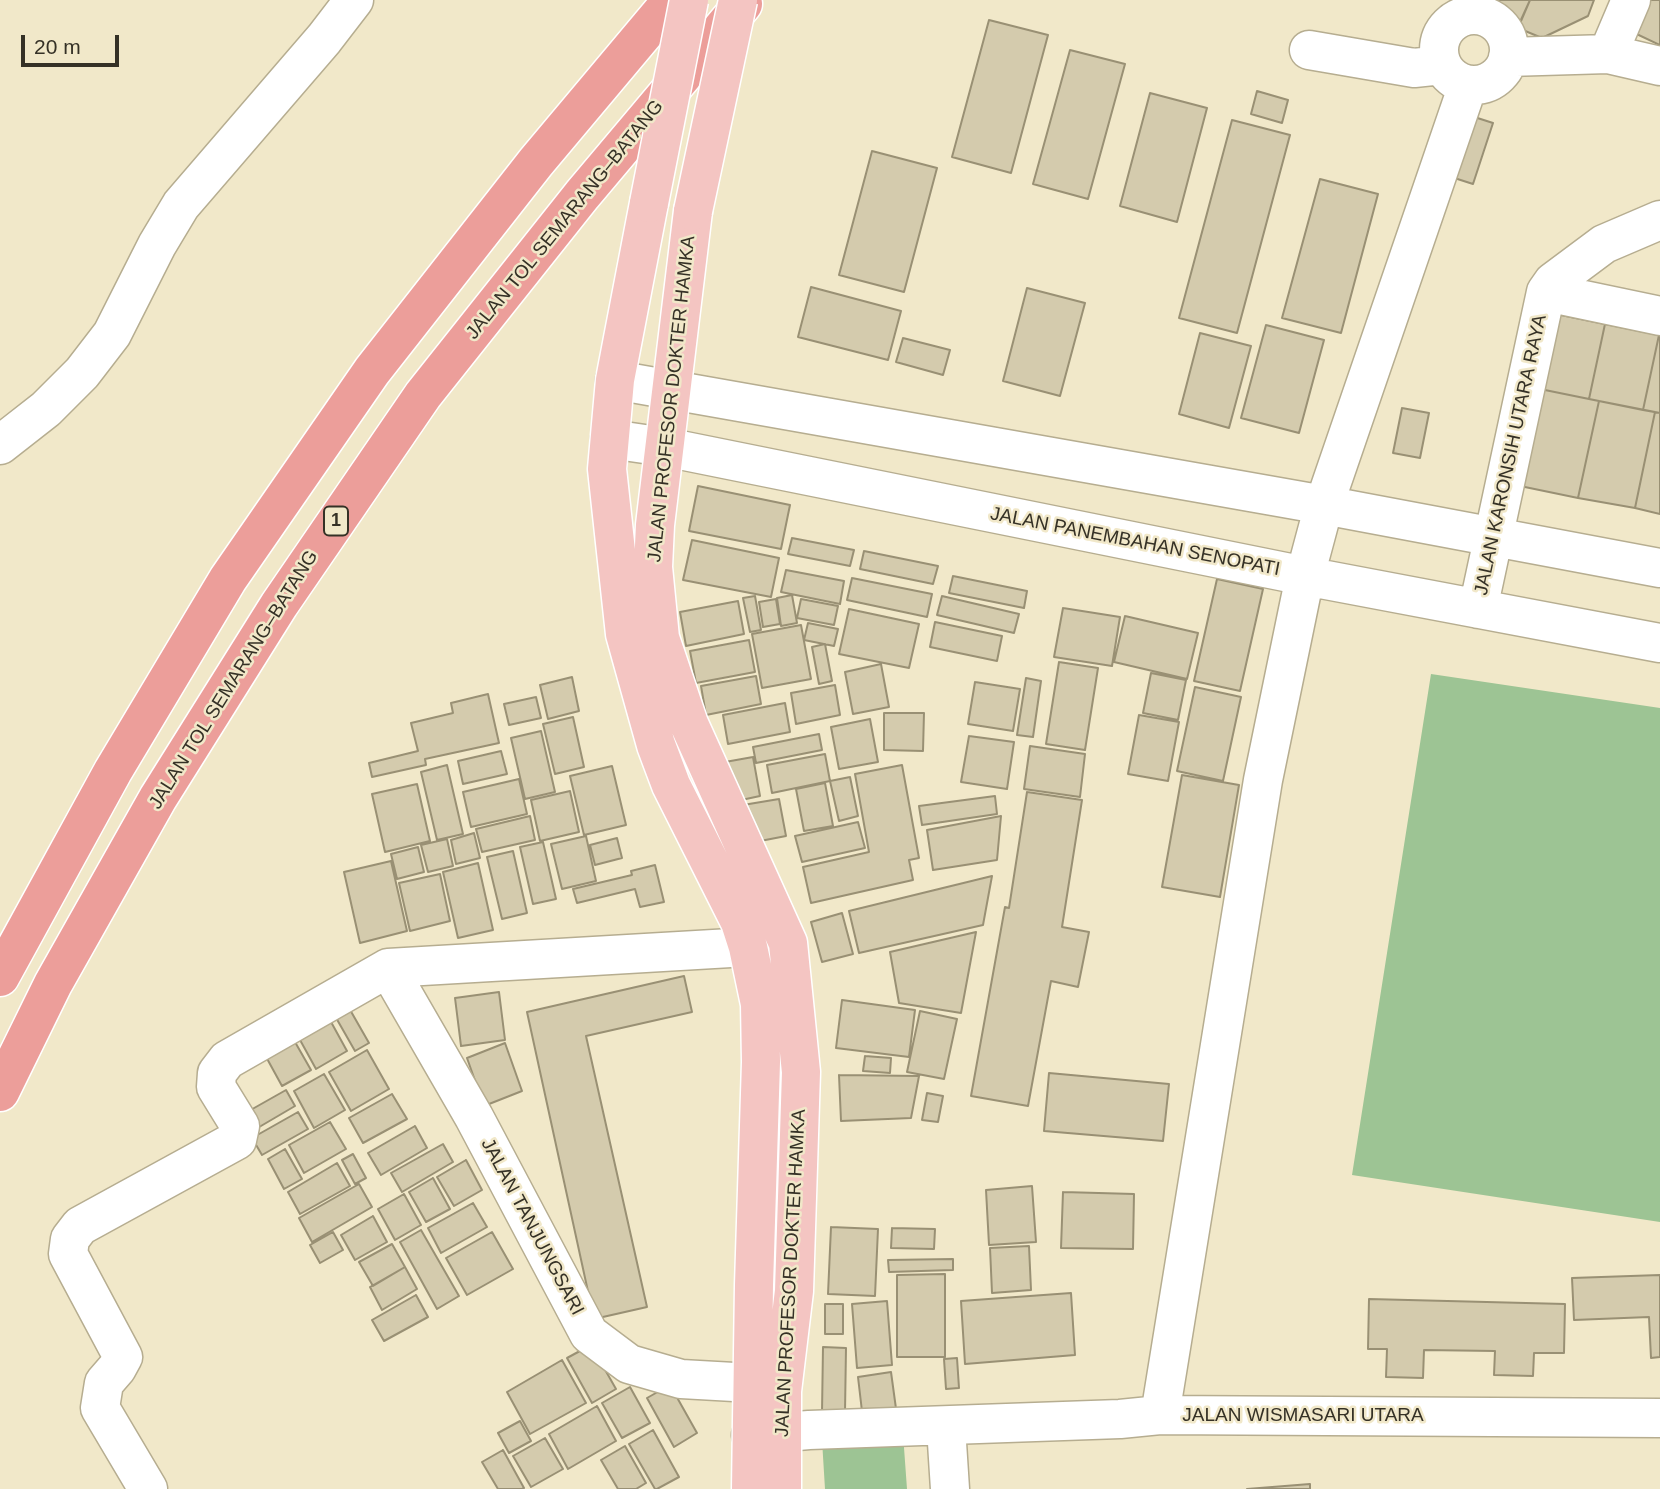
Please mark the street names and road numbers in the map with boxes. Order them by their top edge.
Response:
street label: JALAN TOL SEMARANG–BATANG [461,96,669,344]
street label: JALAN PROFESOR DOKTER HAMKA [644,235,700,563]
street label: JALAN KARONSIH UTARA RAYA [1470,313,1552,597]
street label: JALAN PANEMBAHAN SENOPATI [988,503,1282,581]
road number: 1 [324,506,348,536]
street label: JALAN TOL SEMARANG–BATANG [145,546,323,814]
street label: JALAN PROFESOR DOKTER HAMKA [771,1108,811,1438]
street label: JALAN TANJUNGSARI [476,1135,588,1319]
street label: JALAN WISMASARI UTARA [1182,1405,1424,1427]

